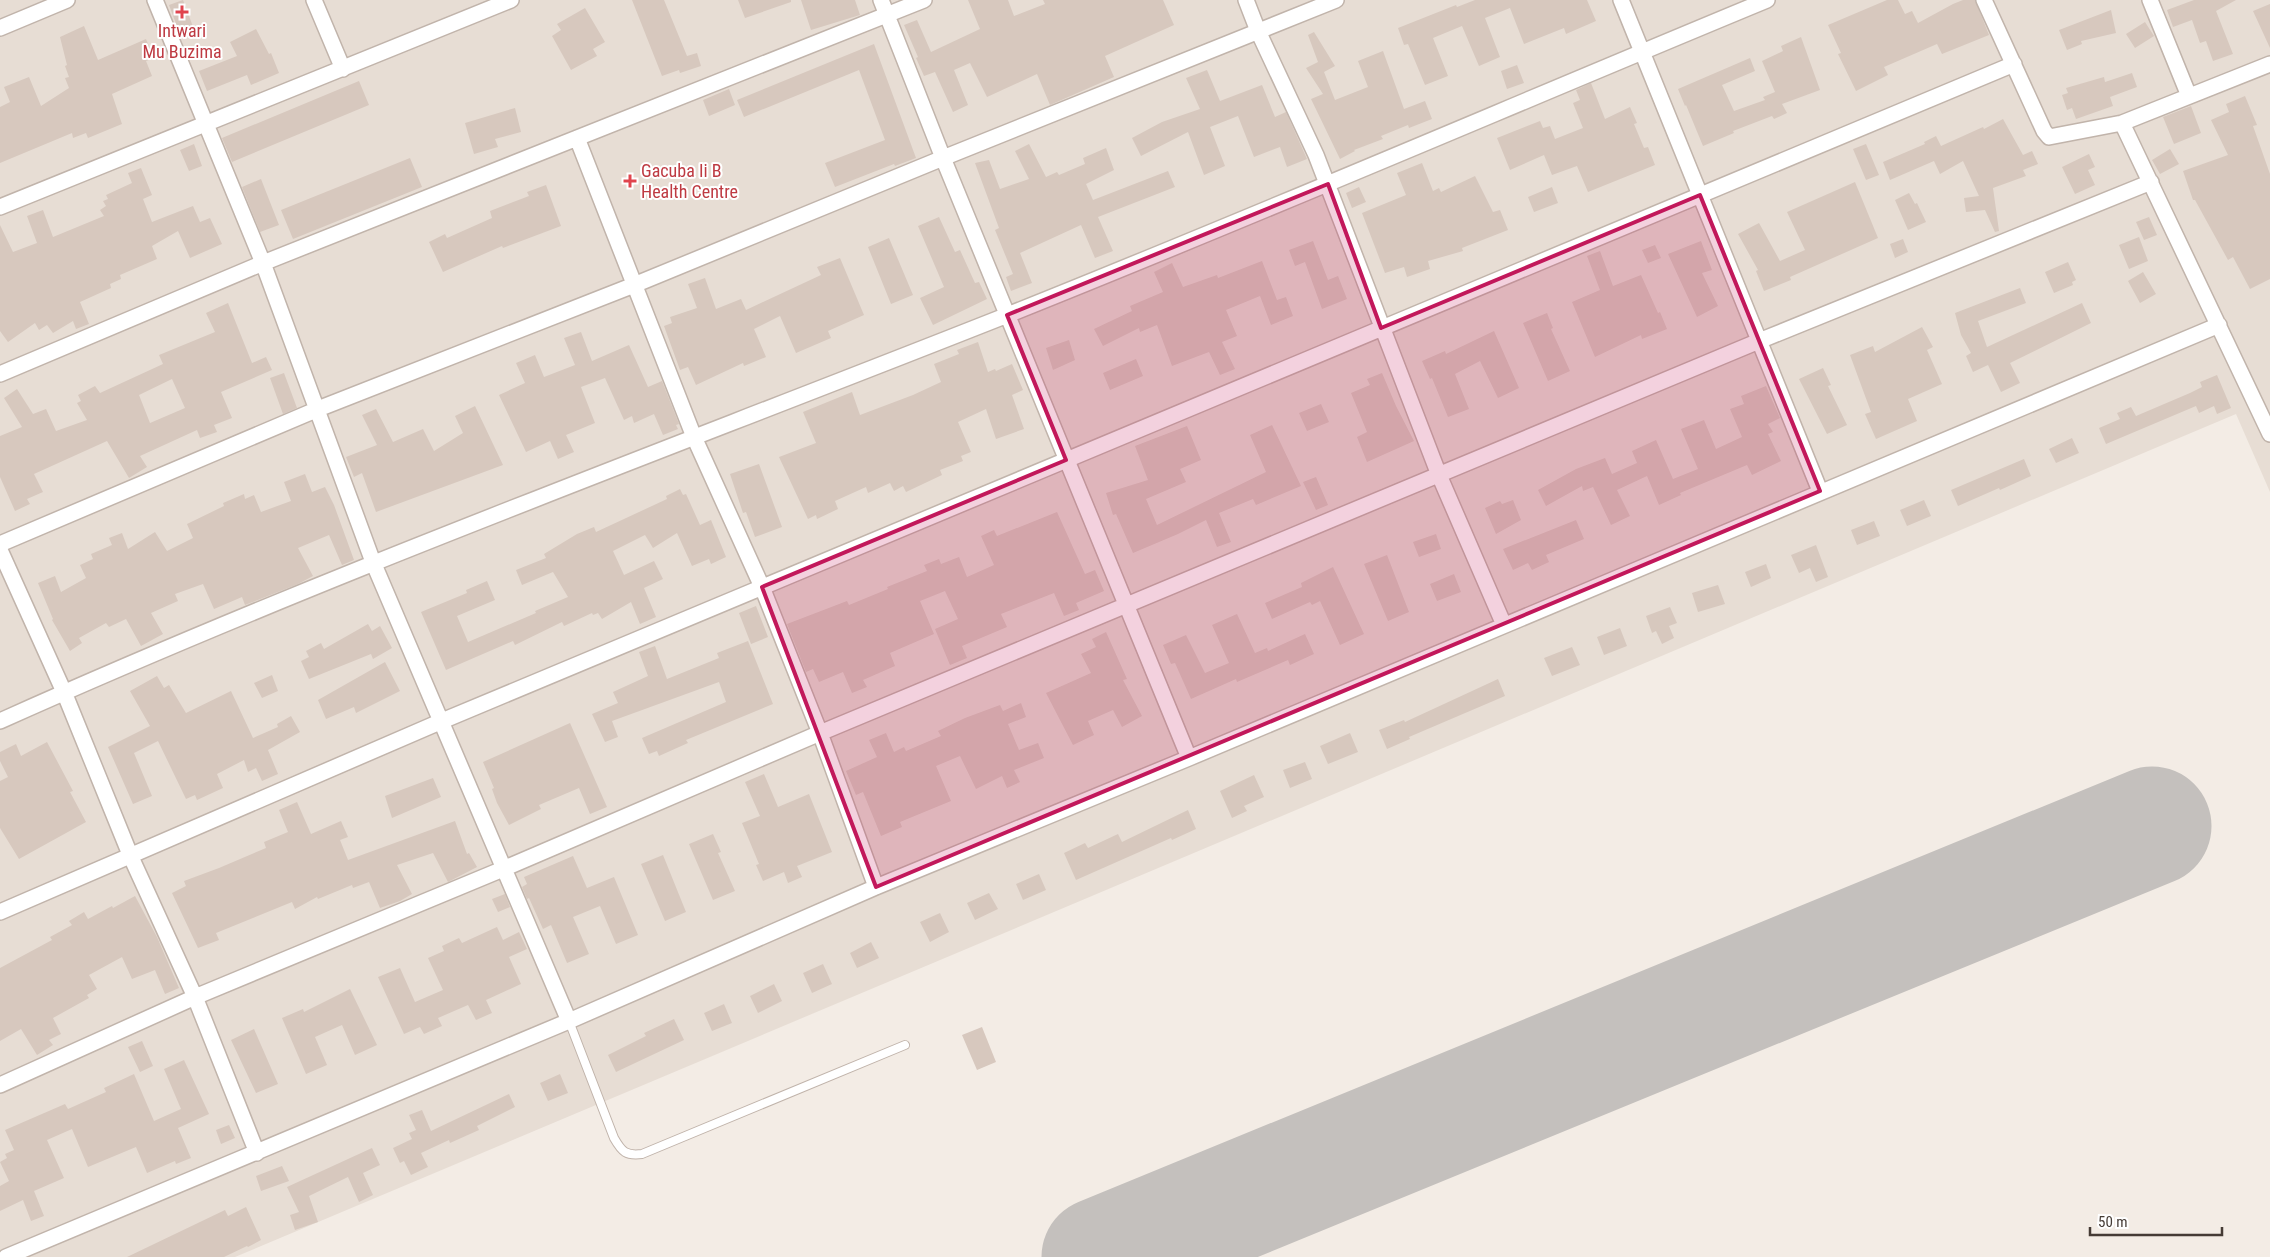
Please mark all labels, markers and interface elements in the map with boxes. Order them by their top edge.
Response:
marker: Intwari Mu Buzima [176,6,188,18]
place label: Intwari Mu Buzima [142,20,222,62]
place label: Gacuba Ii B Health Centre [641,160,738,202]
marker: Gacuba Ii B Health Centre [623,174,637,188]
scale bar [2090,1204,2222,1236]
text: 50 m [2098,1213,2128,1231]

